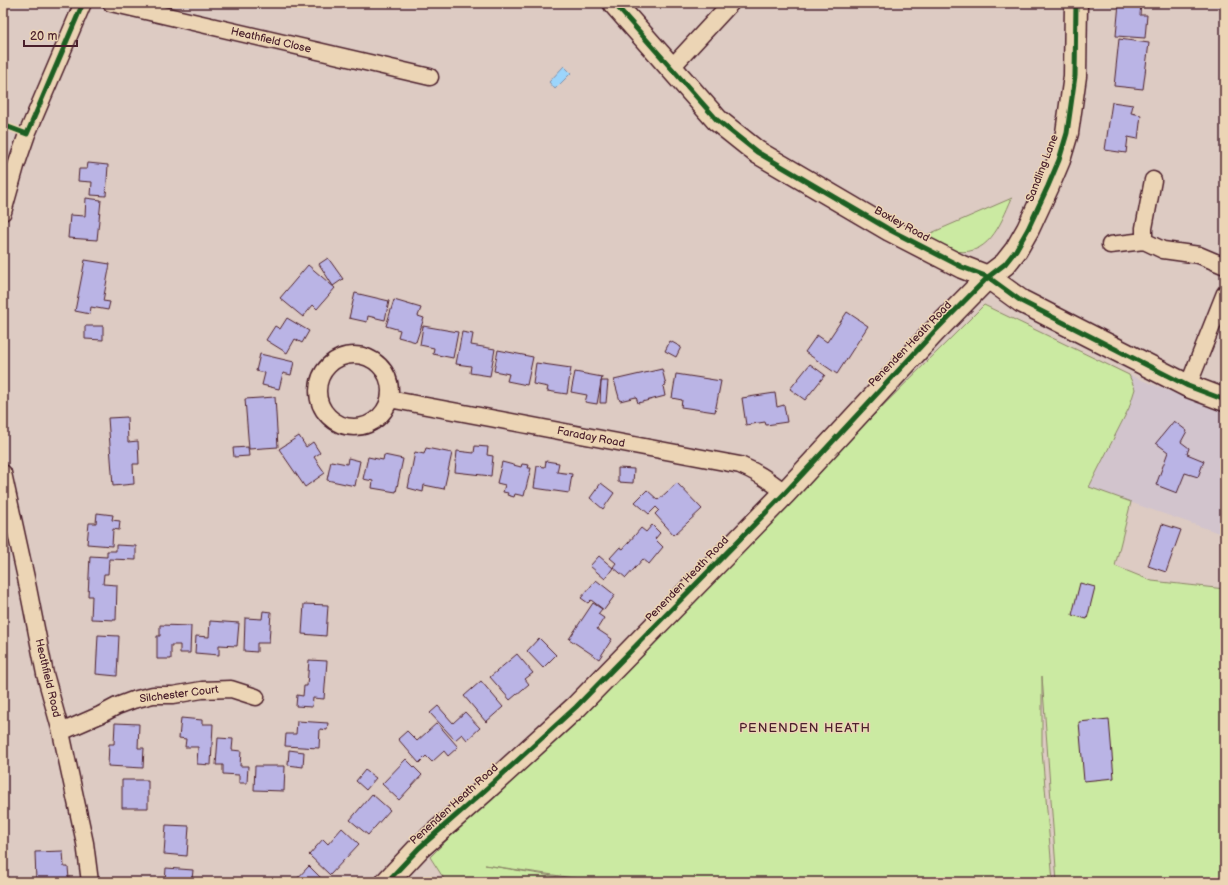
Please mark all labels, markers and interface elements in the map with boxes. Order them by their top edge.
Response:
scale bar [24,22,77,48]
street label: Heathfield Close [229,24,313,56]
text: 20 m [30,29,57,44]
street label: Sandling Lane [1023,132,1061,203]
street label: Boxley Road [872,203,932,245]
street label: Penenden Heath Road [866,299,954,389]
street label: Faraday Road [556,424,626,450]
street label: Penenden Heath Road [643,534,731,624]
street label: Heathfield Road [33,637,63,719]
street label: Silchester Court [139,683,220,705]
district label: PENENDEN HEATH [739,720,871,736]
street label: Penenden Heath Road [407,761,501,847]

